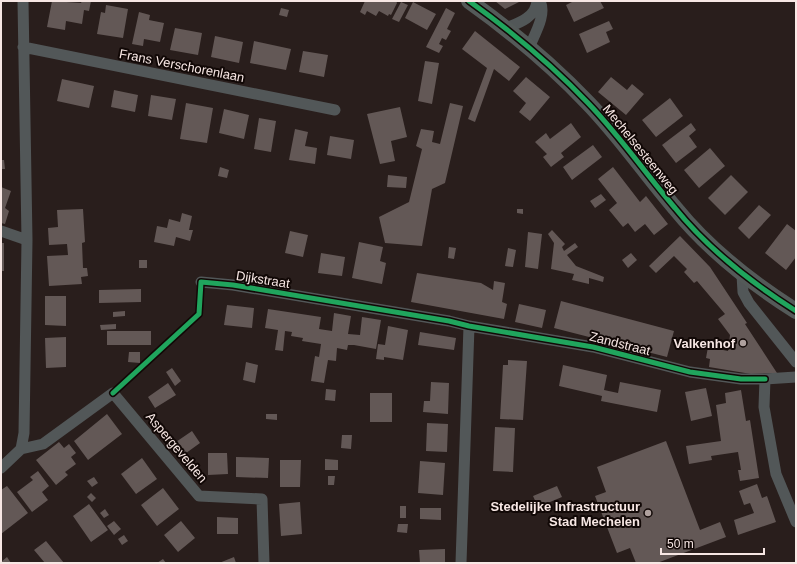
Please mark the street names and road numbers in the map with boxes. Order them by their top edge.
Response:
street label: Frans Verschorenlaan [118,46,246,85]
street label: Mechelsesteenweg [600,101,681,197]
street label: Dijkstraat [235,268,291,291]
street label: Zandstraat [588,329,652,358]
street label: Aspergevelden [143,409,210,485]

